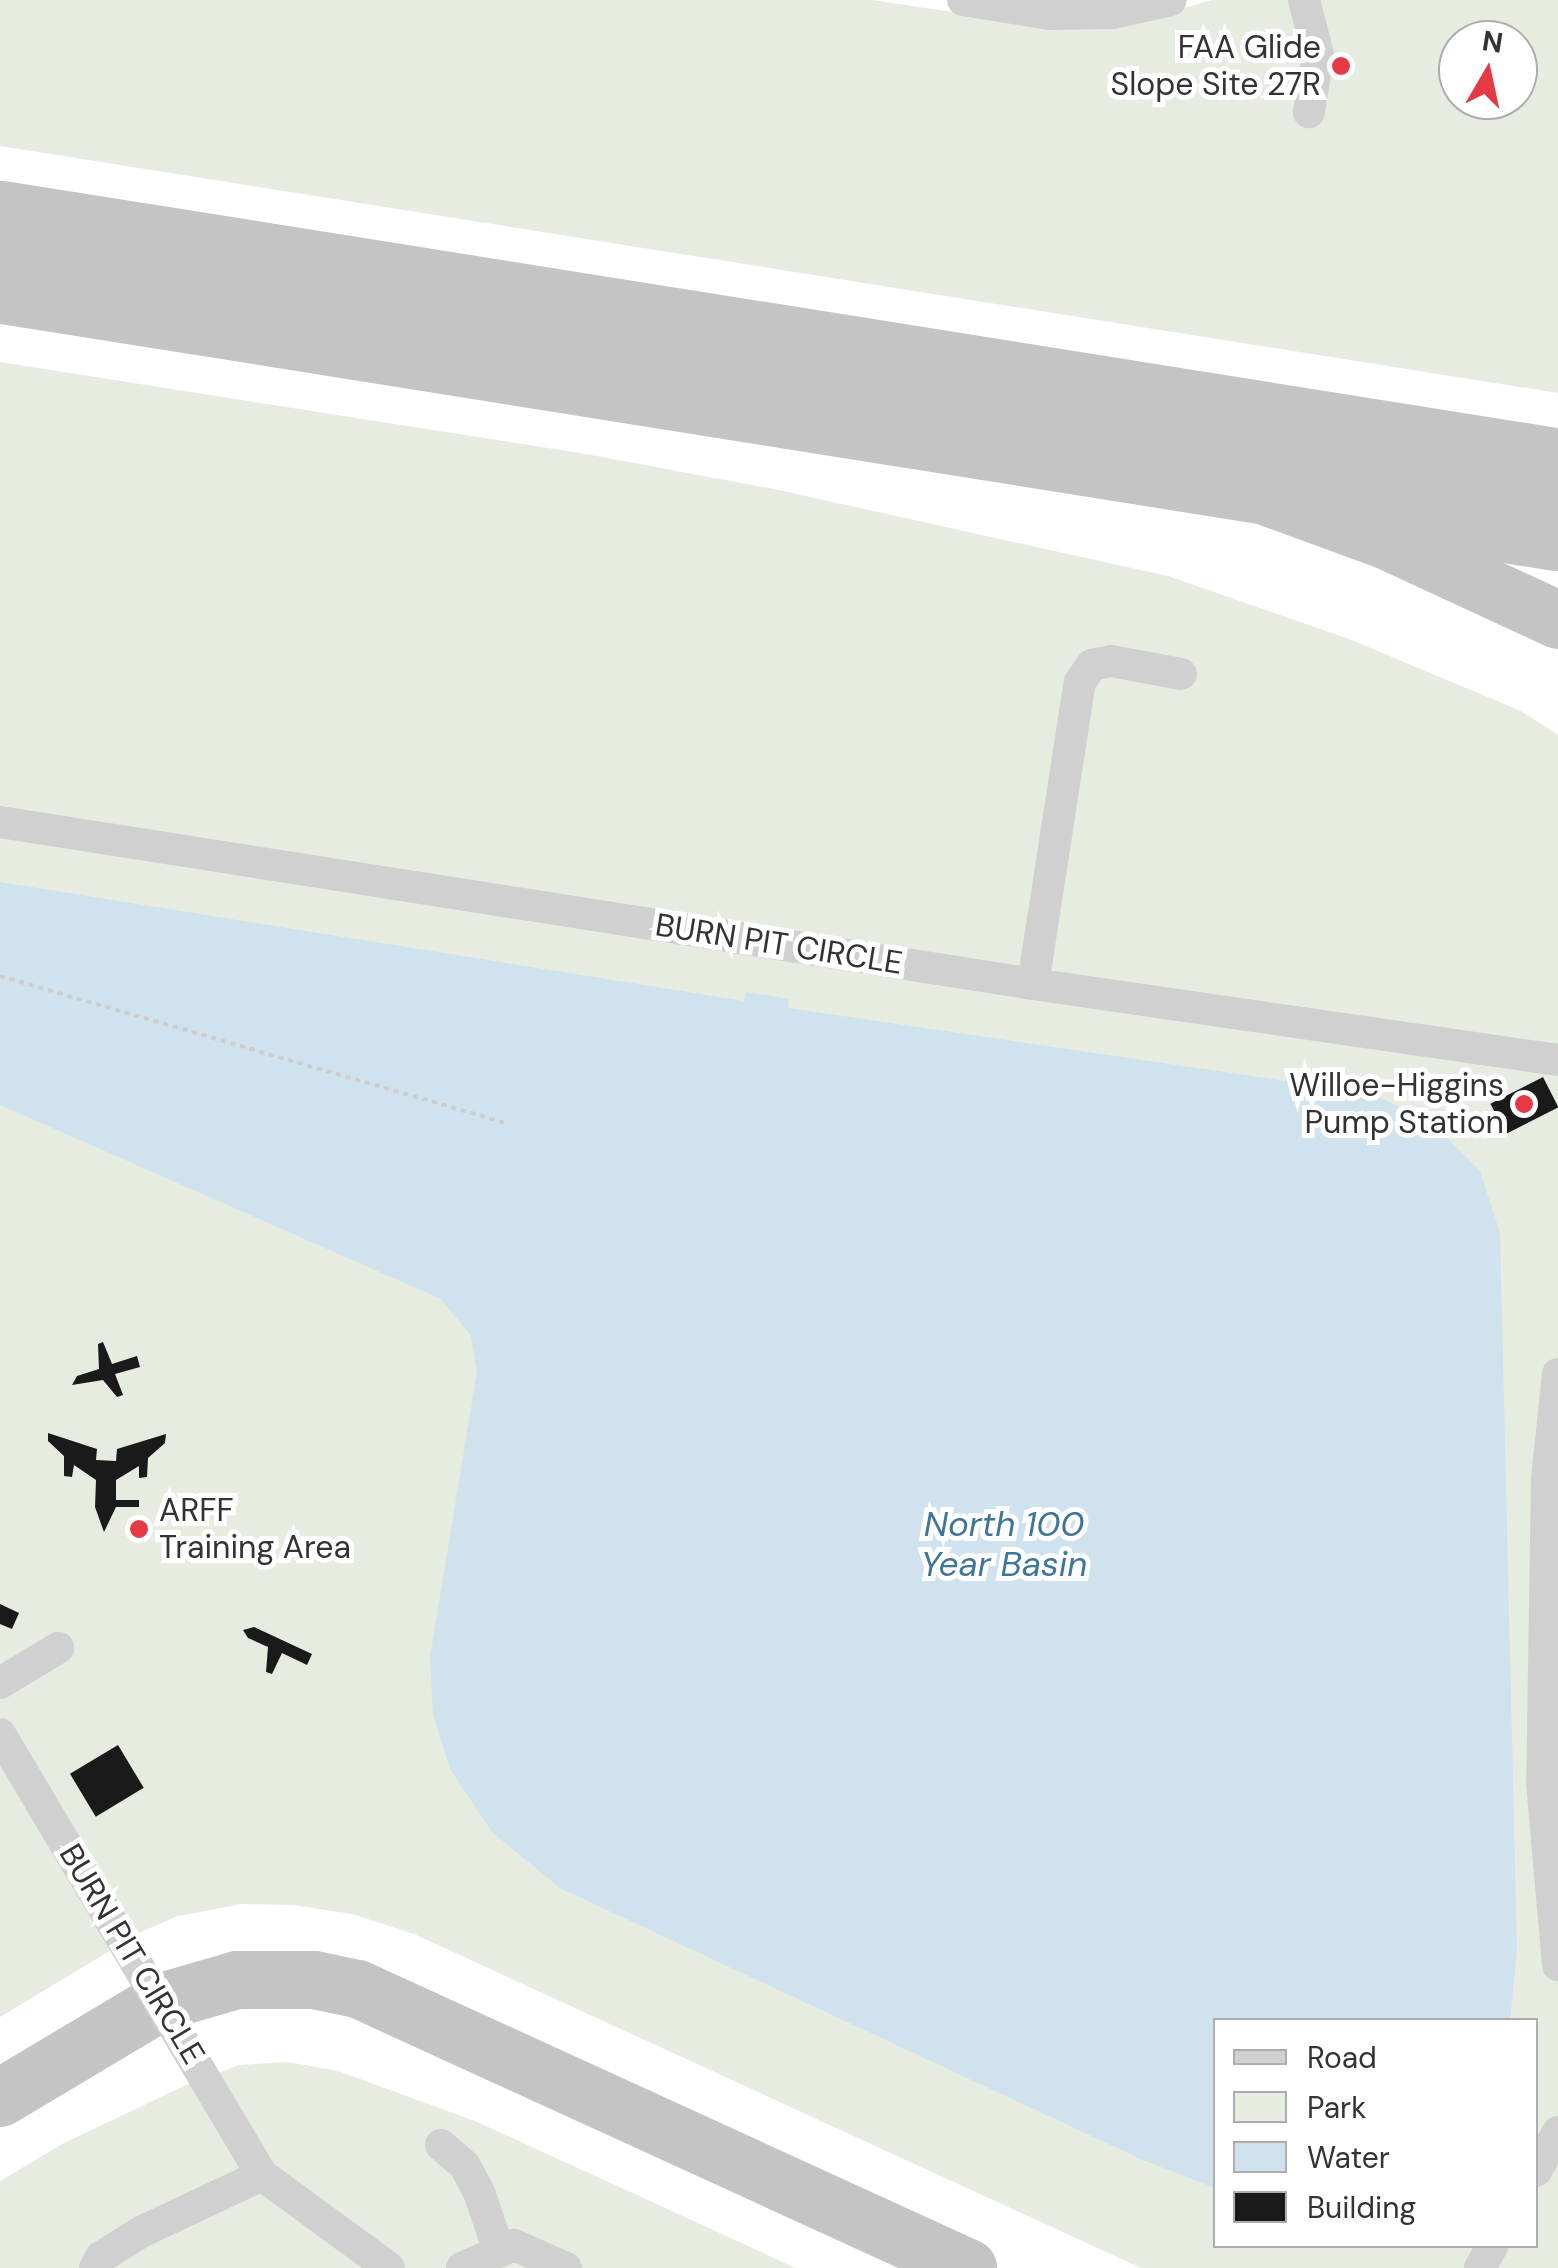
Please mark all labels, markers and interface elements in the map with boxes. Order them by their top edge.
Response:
north arrow [1438,20,1538,120]
text: N [1479,22,1505,62]
place label: FAA Glide Slope Site 27R [1111,29,1321,104]
marker: FAA Glide Slope Site 27R [1330,55,1352,77]
street label: BURN PIT CIRCLE [653,906,905,982]
place label: Willoe-Higgins Pump Station [1289,1067,1504,1142]
marker: Willoe-Higgins Pump Station [1513,1093,1535,1115]
place label: ARFF Training Area [159,1492,351,1567]
water label: North 100 Year Basin [921,1503,1087,1585]
marker: ARFF Training Area [128,1518,150,1540]
street label: BURN PIT CIRCLE [51,1837,213,2071]
legend [1213,2018,1538,2248]
text: Road [1307,2038,1377,2077]
text: Park [1307,2088,1366,2127]
text: Water [1307,2138,1390,2177]
text: Building [1307,2188,1416,2227]

